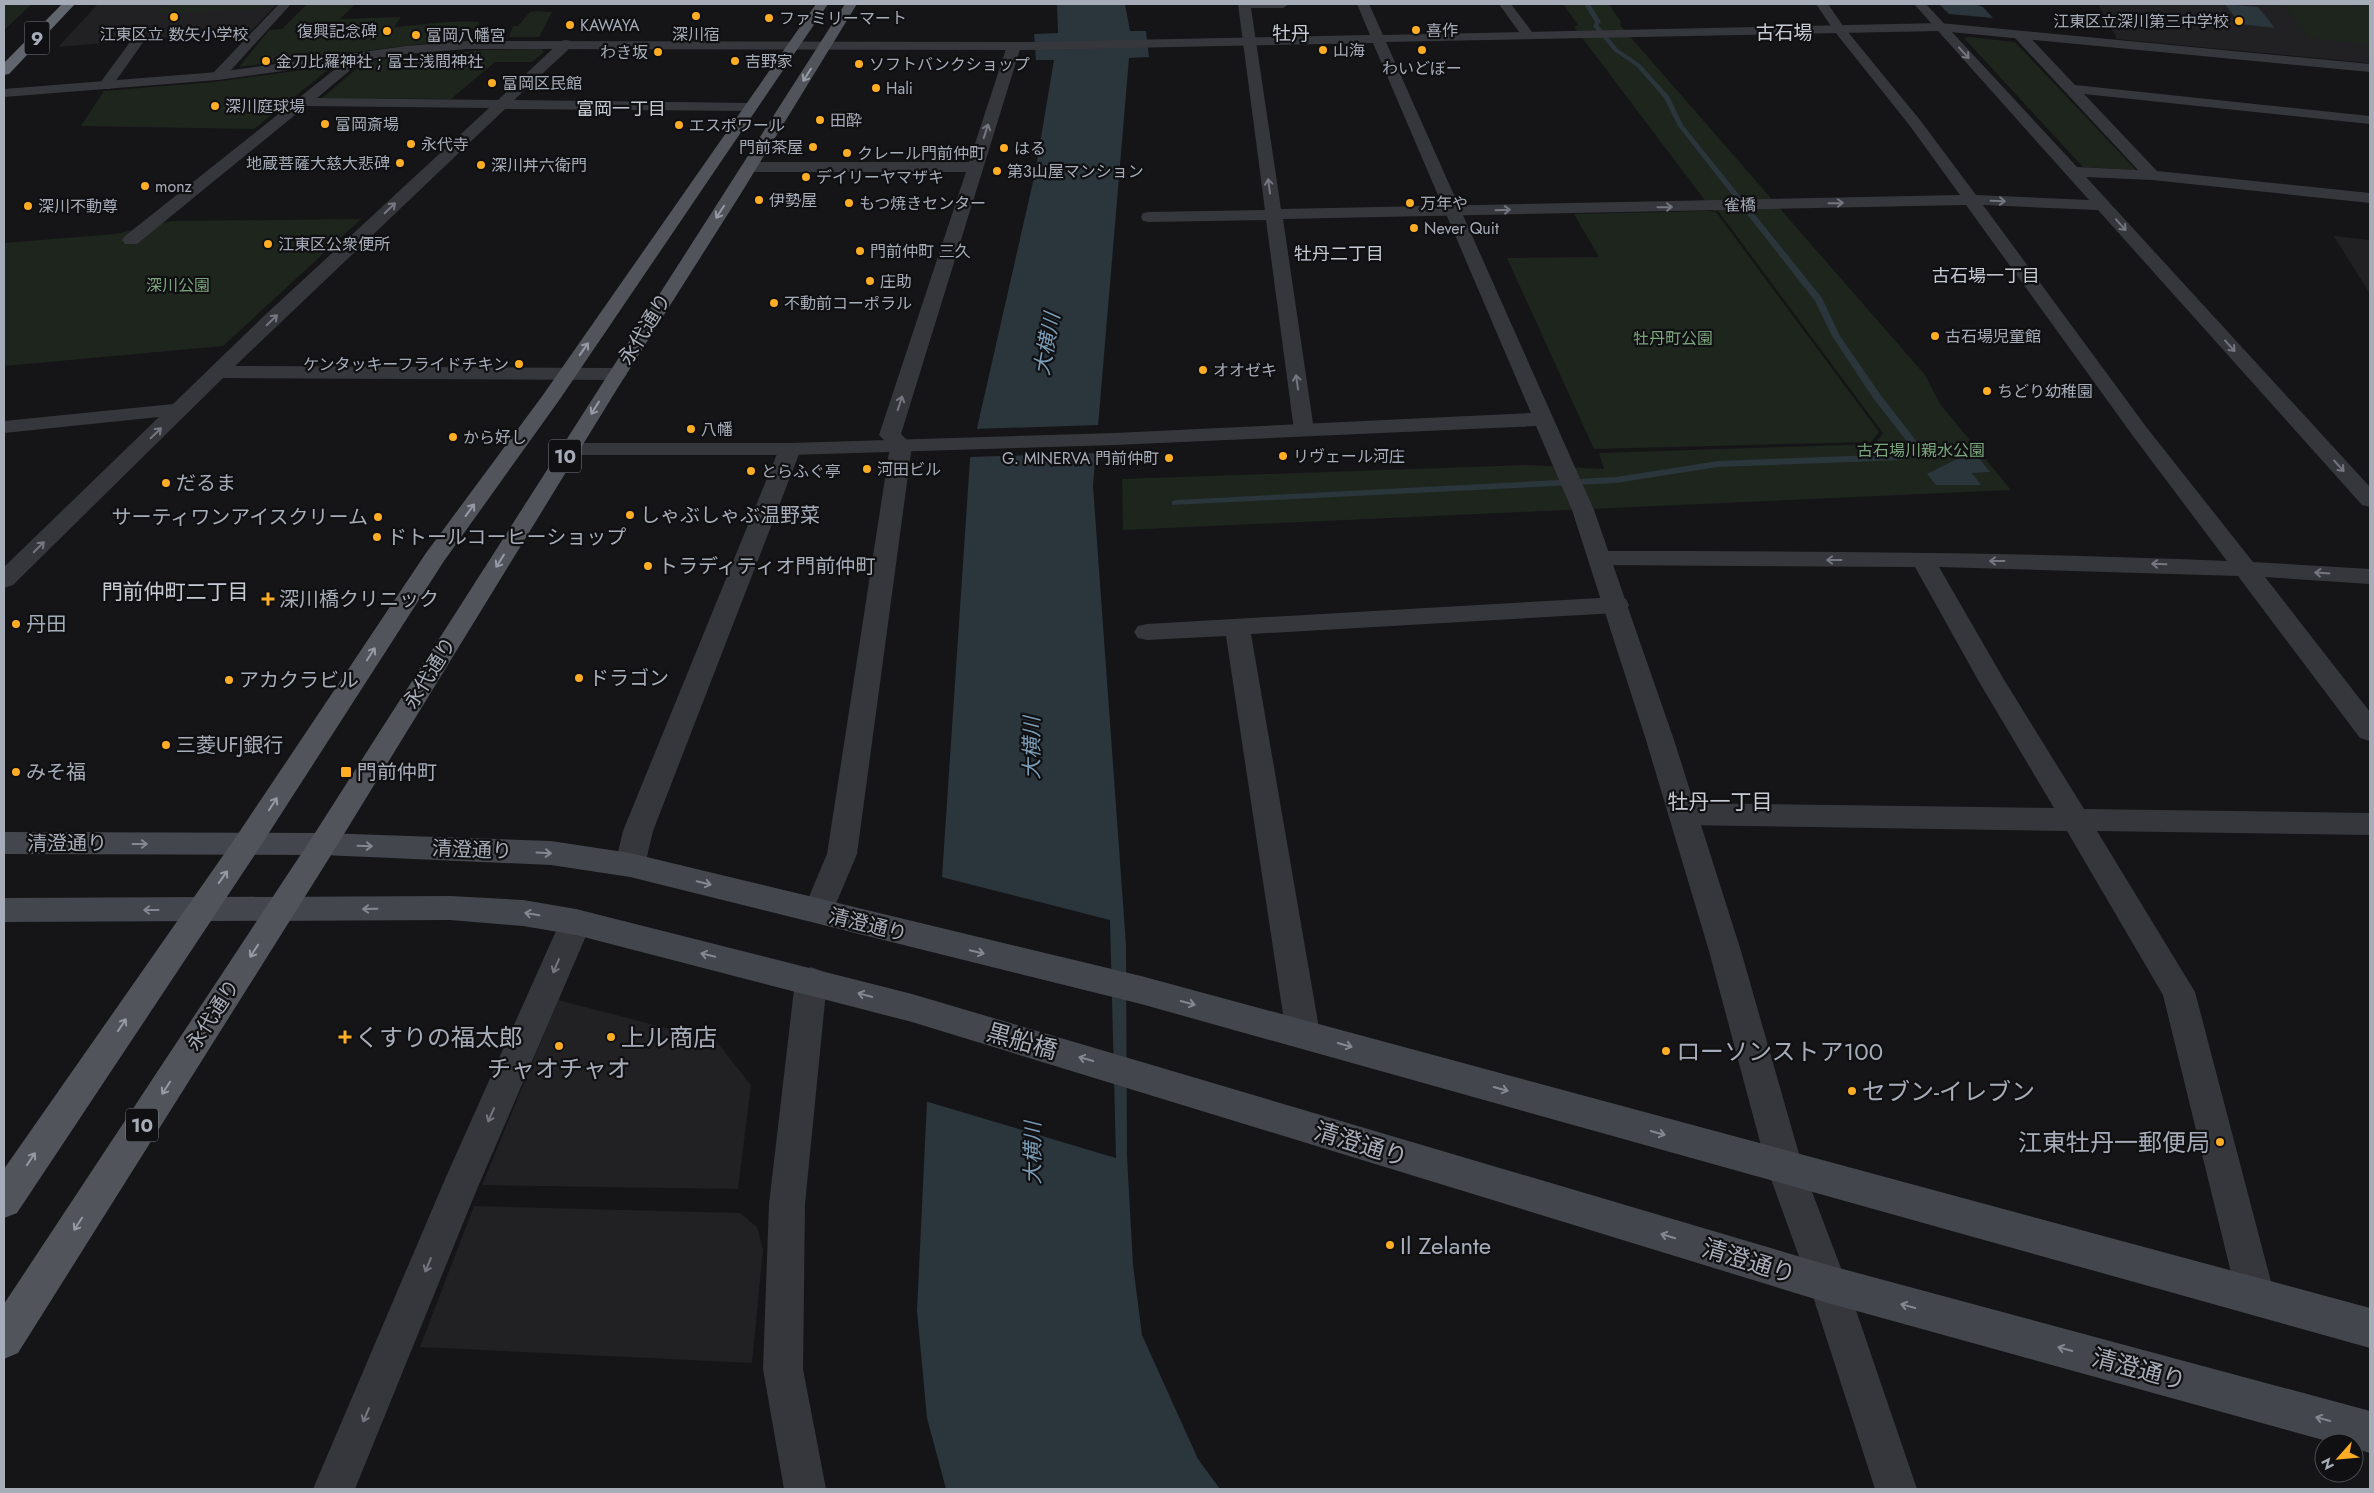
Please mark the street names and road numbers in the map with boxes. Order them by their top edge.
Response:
road number: 9 [24,22,50,54]
street label: 雀橋 [1724,193,1756,217]
street label: 永代通り [612,287,678,371]
road number: 10 [549,440,581,472]
street label: 永代通り [397,631,463,715]
street label: 清澄通り [27,829,107,858]
street label: 清澄通り [432,834,512,866]
street label: 清澄通り [826,901,910,949]
street label: 永代通り [179,974,247,1056]
street label: 黒船橋 [983,1014,1061,1068]
road number: 10 [126,1108,158,1142]
street label: 清澄通り [1310,1113,1412,1175]
street label: 清澄通り [1698,1230,1800,1292]
street label: 清澄通り [2088,1340,2190,1398]

